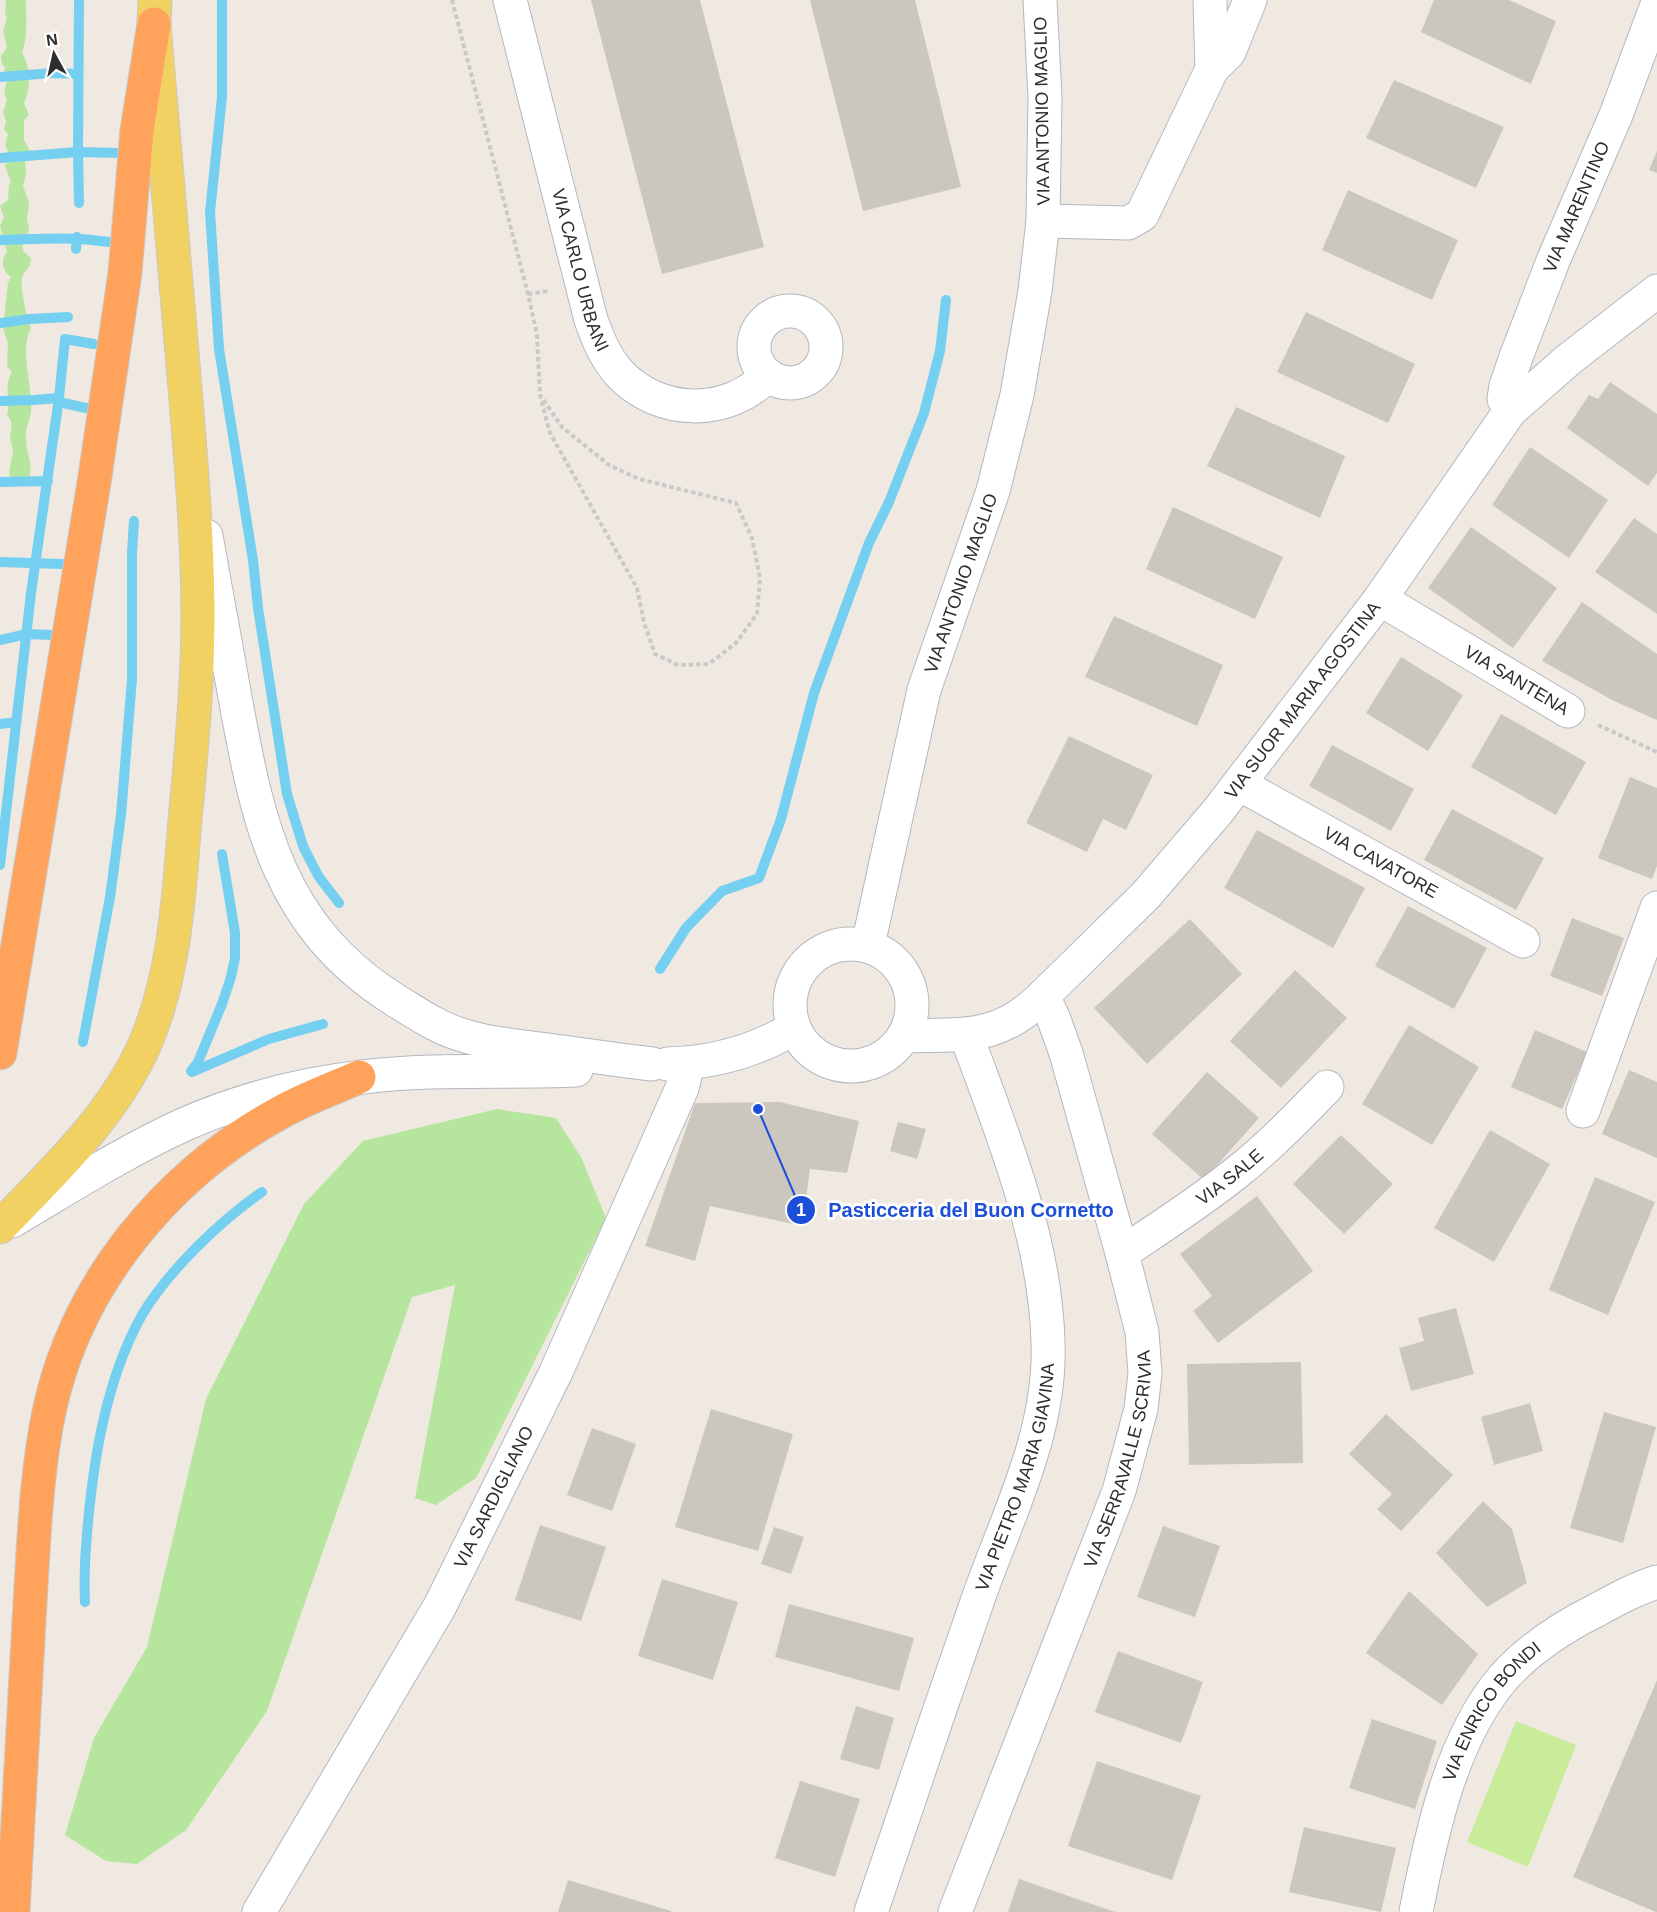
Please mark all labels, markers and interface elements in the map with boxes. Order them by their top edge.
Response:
street label: VIA ANTONIO MAGLIO [1030,16,1054,206]
north arrow [24,24,84,84]
text: N [45,30,59,49]
street label: VIA MARENTINO [1539,138,1613,276]
street label: VIA CARLO URBANI [548,187,613,355]
street label: VIA ANTONIO MAGLIO [921,491,1001,676]
street label: VIA SUOR MARIA AGOSTINA [1221,598,1384,803]
street label: VIA SANTENA [1461,642,1572,719]
street label: VIA CAVATORE [1320,823,1442,902]
street label: VIA SALE [1193,1145,1267,1209]
callout: Pasticceria del Buon Cornetto [786,1191,1125,1229]
text: Pasticceria del Buon Cornetto [828,1199,1114,1221]
text: 1 [796,1200,806,1220]
street label: VIA SERRAVALLE SCRIVIA [1080,1349,1156,1571]
street label: VIA PIETRO MARIA GIAVINA [972,1363,1058,1594]
street label: VIA SARDIGLIANO [450,1423,538,1572]
street label: VIA ENRICO BONDI [1439,1638,1545,1784]

